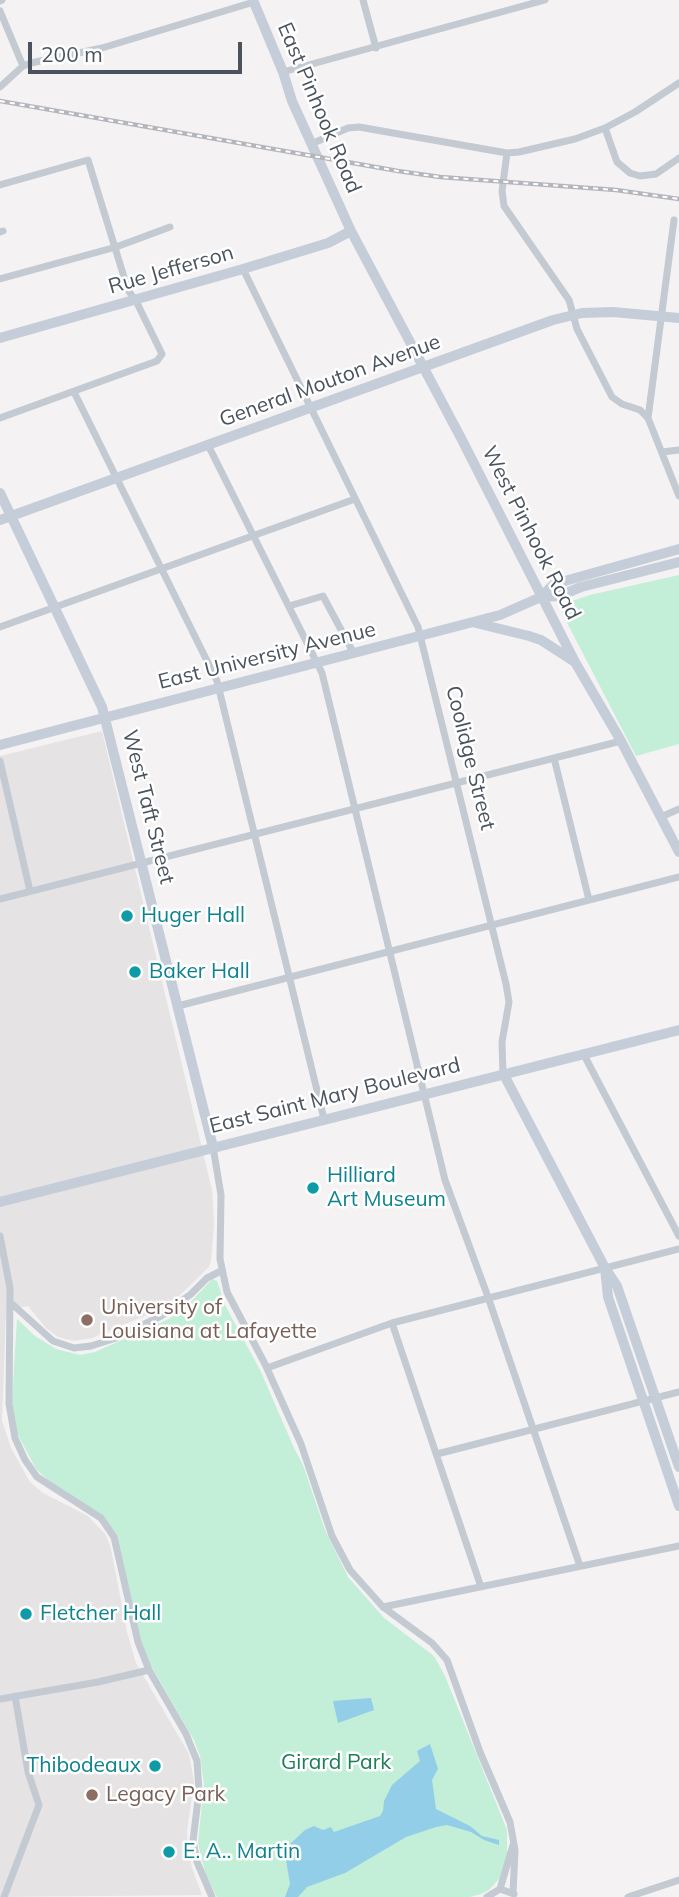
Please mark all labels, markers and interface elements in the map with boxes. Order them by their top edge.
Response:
street label: East Pinhook Road [272,19,366,197]
scale bar [32,28,245,72]
text: 200 m [41,41,103,67]
street label: Rue Jefferson [105,240,237,300]
street label: General Mouton Avenue [216,329,444,433]
street label: West Pinhook Road [476,442,586,624]
street label: East University Avenue [156,617,378,695]
street label: Coolidge Street [440,683,500,833]
street label: West Taft Street [117,727,179,887]
place label: Huger Hall [141,903,245,929]
marker: Huger Hall [119,908,135,924]
place label: Baker Hall [149,959,250,985]
marker: Baker Hall [127,964,143,980]
street label: East Saint Mary Boulevard [207,1053,463,1139]
place label: Hilliard Art Museum [327,1163,446,1213]
marker: Hilliard Art Museum [305,1180,321,1196]
place label: University of Louisiana at Lafayette [101,1295,317,1345]
marker: University of Louisiana at Lafayette [79,1312,95,1328]
place label: Fletcher Hall [40,1601,161,1627]
marker: Fletcher Hall [18,1606,34,1622]
park label: Girard Park [281,1750,391,1776]
place label: Thibodeaux [26,1753,141,1779]
marker: Thibodeaux [147,1758,163,1774]
place label: Legacy Park [106,1782,225,1808]
marker: Legacy Park [84,1787,100,1803]
place label: E. A.. Martin [183,1839,300,1865]
marker: E. A.. Martin [161,1844,177,1860]

